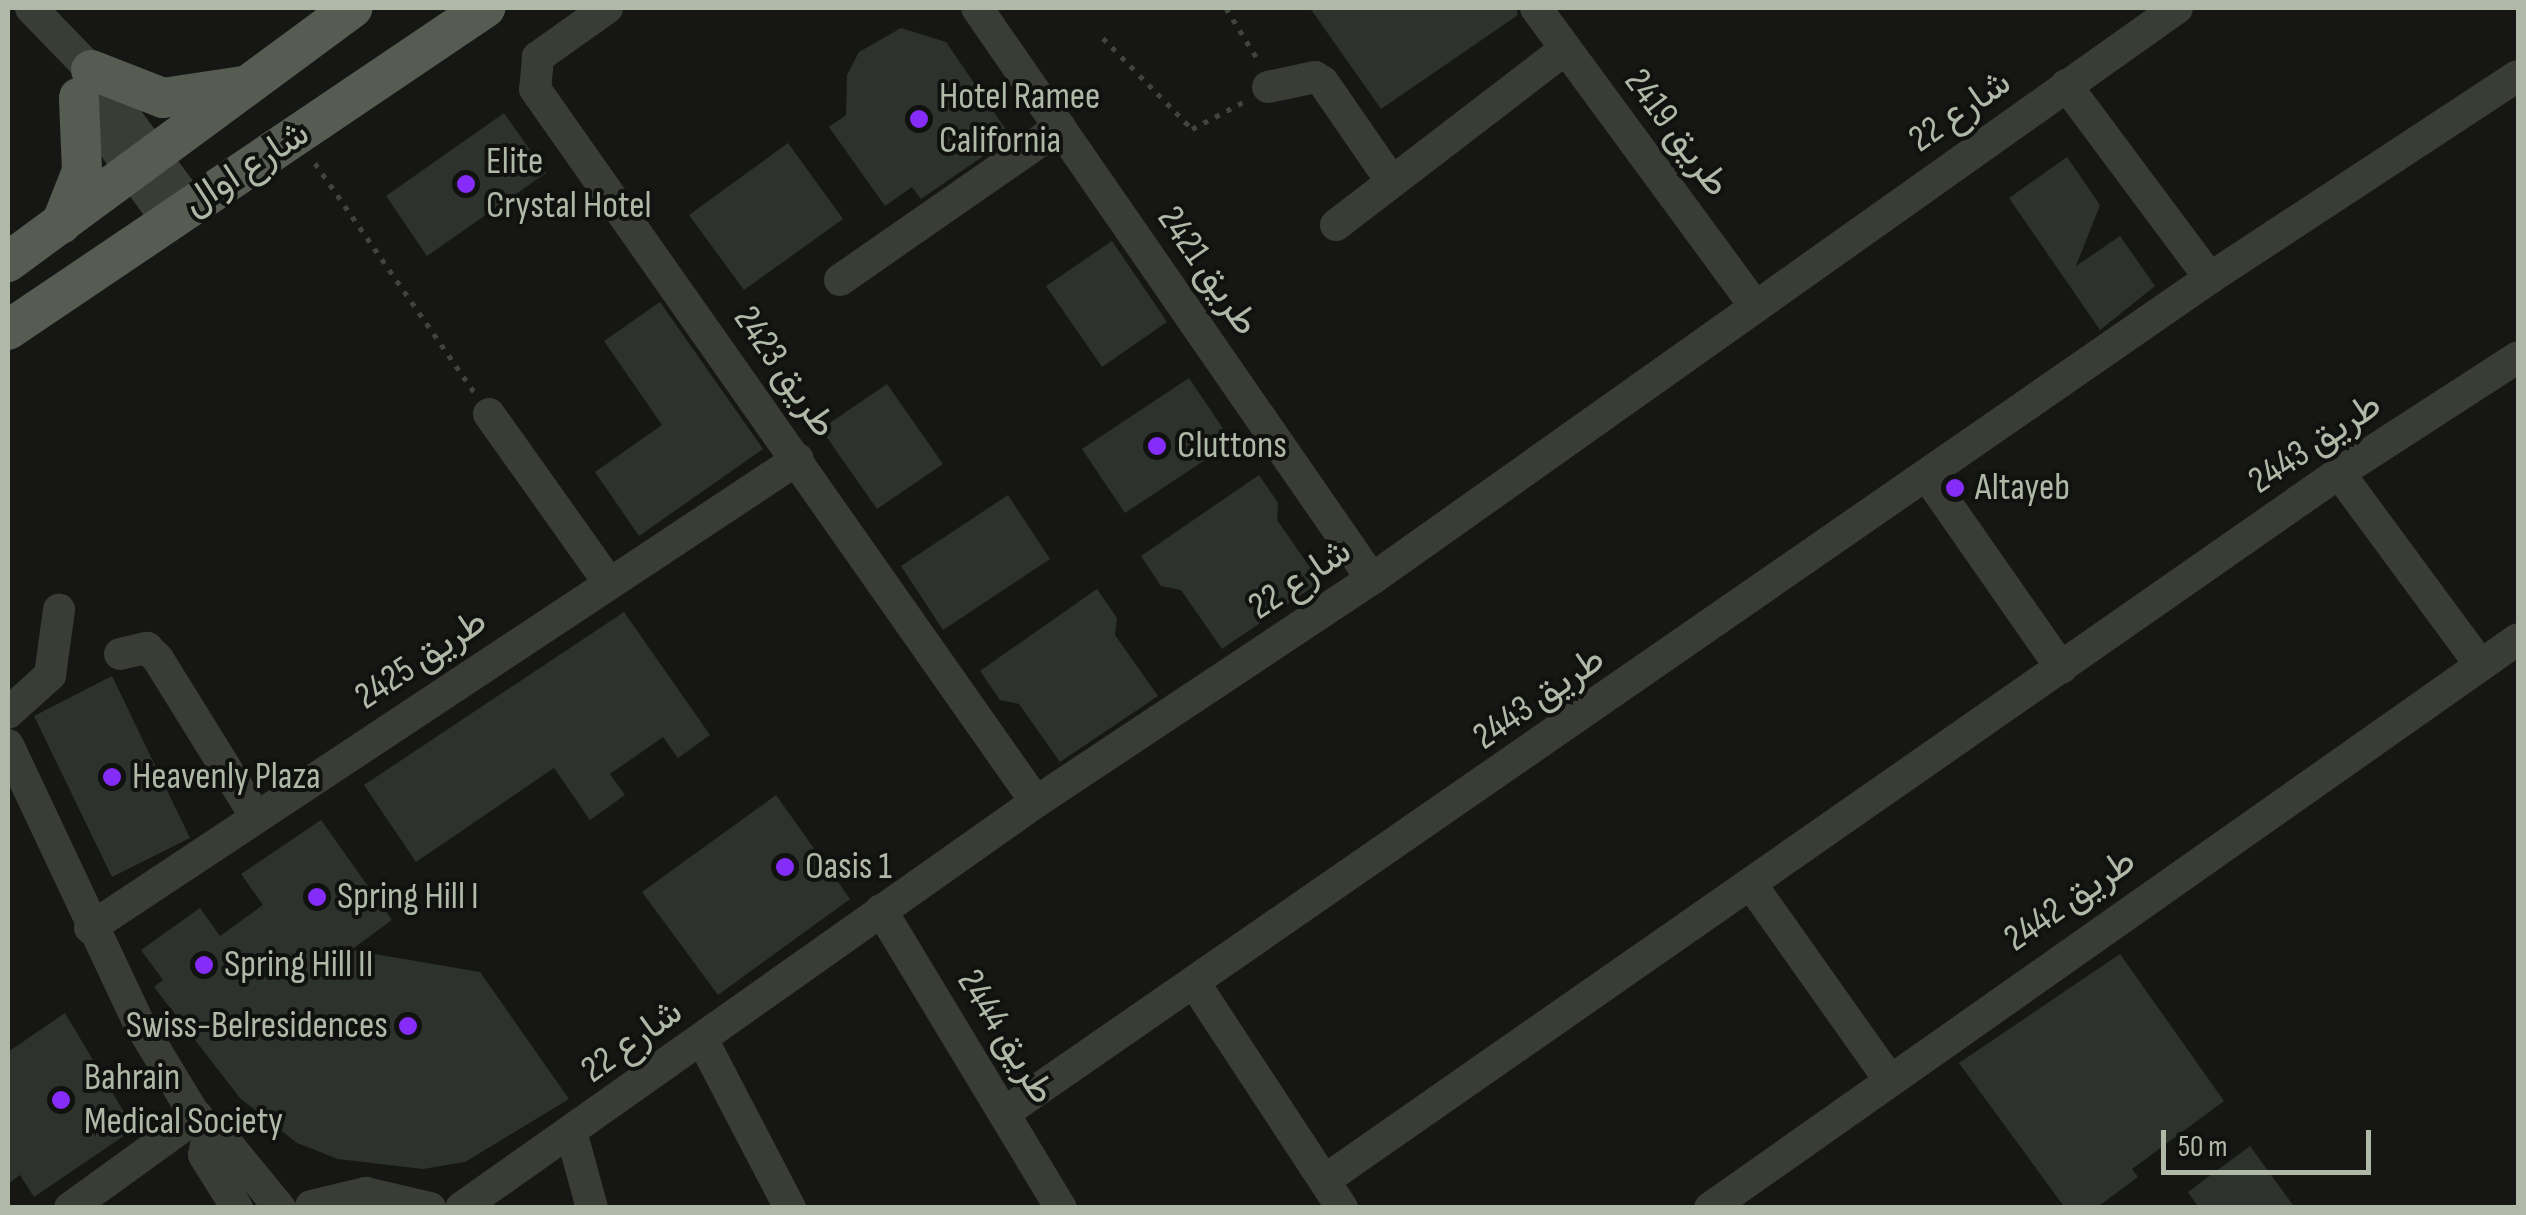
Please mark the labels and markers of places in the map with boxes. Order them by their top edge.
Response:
place label: Hotel Ramee California [939,74,1100,163]
marker: Hotel Ramee California [908,108,930,130]
place label: Elite Crystal Hotel [486,139,652,228]
marker: Elite Crystal Hotel [455,173,477,195]
place label: Cluttons [1177,423,1287,469]
marker: Cluttons [1146,435,1168,457]
place label: Altayeb [1975,465,2070,511]
marker: Altayeb [1944,477,1966,499]
place label: Heavenly Plaza [132,754,321,800]
marker: Heavenly Plaza [101,766,123,788]
place label: Oasis 1 [805,844,892,890]
marker: Oasis 1 [774,856,796,878]
place label: Spring Hill I [337,874,479,920]
marker: Spring Hill I [306,886,328,908]
place label: Spring Hill II [224,942,373,988]
marker: Spring Hill II [193,954,215,976]
place label: Swiss-Belresidences [126,1003,388,1049]
marker: Swiss-Belresidences [397,1015,419,1037]
place label: Bahrain Medical Society [84,1055,283,1144]
marker: Bahrain Medical Society [48,1087,74,1113]

